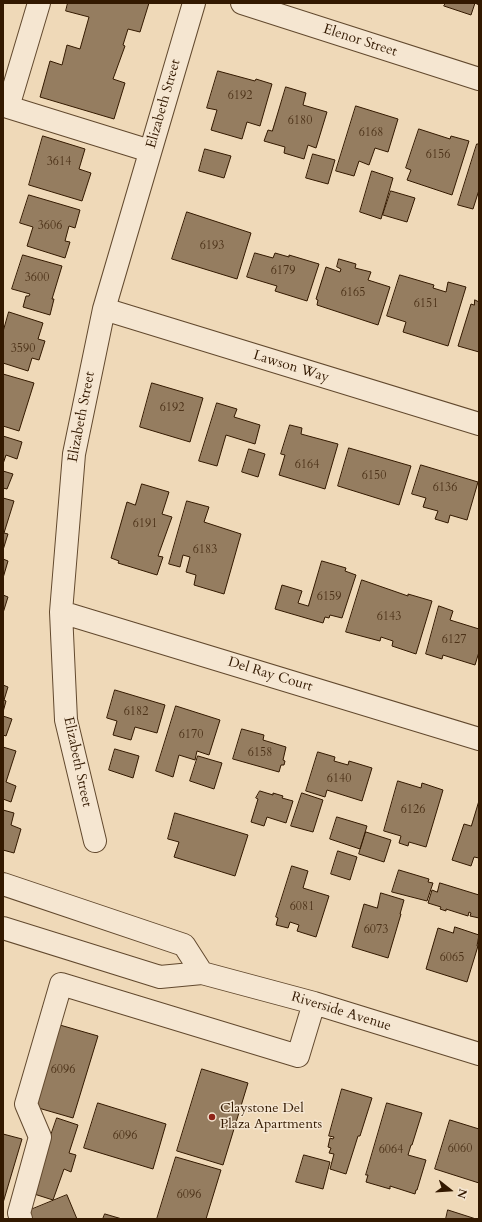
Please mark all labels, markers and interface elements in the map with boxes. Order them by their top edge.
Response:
street label: Elenor Street [321,21,399,61]
street label: Elizabeth Street [143,58,185,150]
house number: 6192 [228,89,252,103]
house number: 6180 [288,114,312,128]
house number: 6168 [359,126,383,140]
house number: 6156 [426,148,450,162]
house number: 3614 [47,155,71,169]
house number: 3606 [38,219,62,233]
house number: 6193 [200,239,224,253]
house number: 6179 [271,264,295,278]
house number: 3600 [25,271,49,285]
house number: 6165 [341,286,365,300]
house number: 6151 [414,297,438,311]
house number: 3590 [11,342,35,356]
street label: Lawson Way [251,347,331,387]
street label: Elizabeth Street [65,370,99,464]
house number: 6192 [160,401,184,415]
house number: 6164 [295,458,319,472]
house number: 6150 [362,469,386,483]
house number: 6136 [433,481,457,495]
house number: 6191 [133,517,157,531]
house number: 6183 [193,543,217,557]
house number: 6159 [317,590,341,604]
house number: 6143 [377,610,401,624]
house number: 6127 [442,633,466,647]
street label: Del Ray Court [226,654,314,696]
house number: 6182 [124,705,148,719]
street label: Elizabeth Street [59,715,95,809]
house number: 6170 [179,728,203,742]
house number: 6158 [248,746,272,760]
house number: 6140 [327,772,351,786]
house number: 6126 [401,803,425,817]
house number: 6081 [290,900,314,914]
house number: 6073 [364,923,388,937]
house number: 6065 [440,951,464,965]
street label: Riverside Avenue [289,989,393,1035]
house number: 6096 [51,1063,75,1077]
place label: Claystone Del Plaza Apartments [220,1101,322,1134]
marker: Claystone Del Plaza Apartments [207,1112,217,1122]
house number: 6096 [113,1129,137,1143]
house number: 6060 [448,1142,472,1156]
house number: 6064 [379,1143,403,1157]
north arrow [430,1170,470,1210]
text: N [453,1187,471,1200]
house number: 6096 [177,1188,201,1202]

